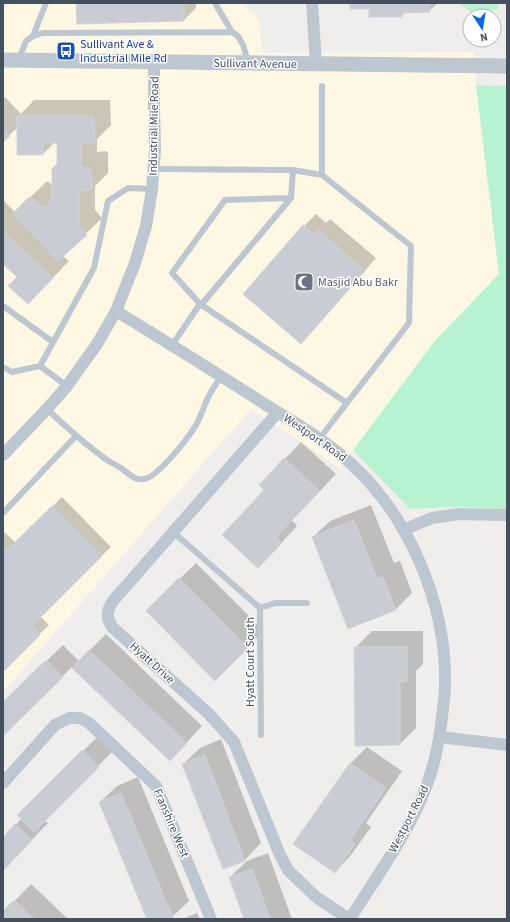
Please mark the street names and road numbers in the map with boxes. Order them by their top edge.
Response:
street label: Sullivant Avenue [213,55,297,73]
street label: Industrial Mile Road [145,76,163,176]
street label: Westport Road [280,410,350,466]
street label: Hyatt Court South [242,617,259,707]
street label: Hyatt Drive [126,638,178,688]
street label: Westport Road [385,782,433,856]
street label: Franshire West [149,786,193,860]

